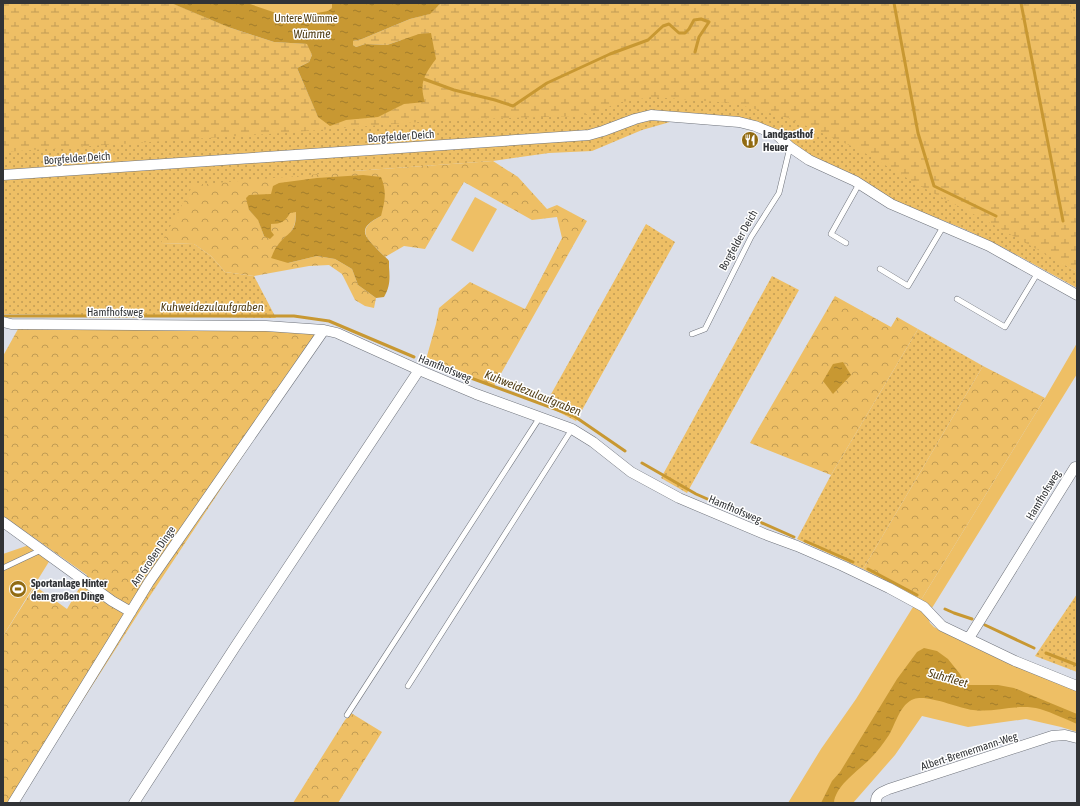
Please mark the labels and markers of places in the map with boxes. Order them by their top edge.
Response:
place label: Landgasthof Heuer [763,128,814,153]
restaurant icon: Landgasthof Heuer [740,130,760,150]
place label: Sportanlage Hinter dem großen Dinge [31,577,108,602]
sports icon: Sportanlage Hinter dem großen Dinge [8,579,28,599]

